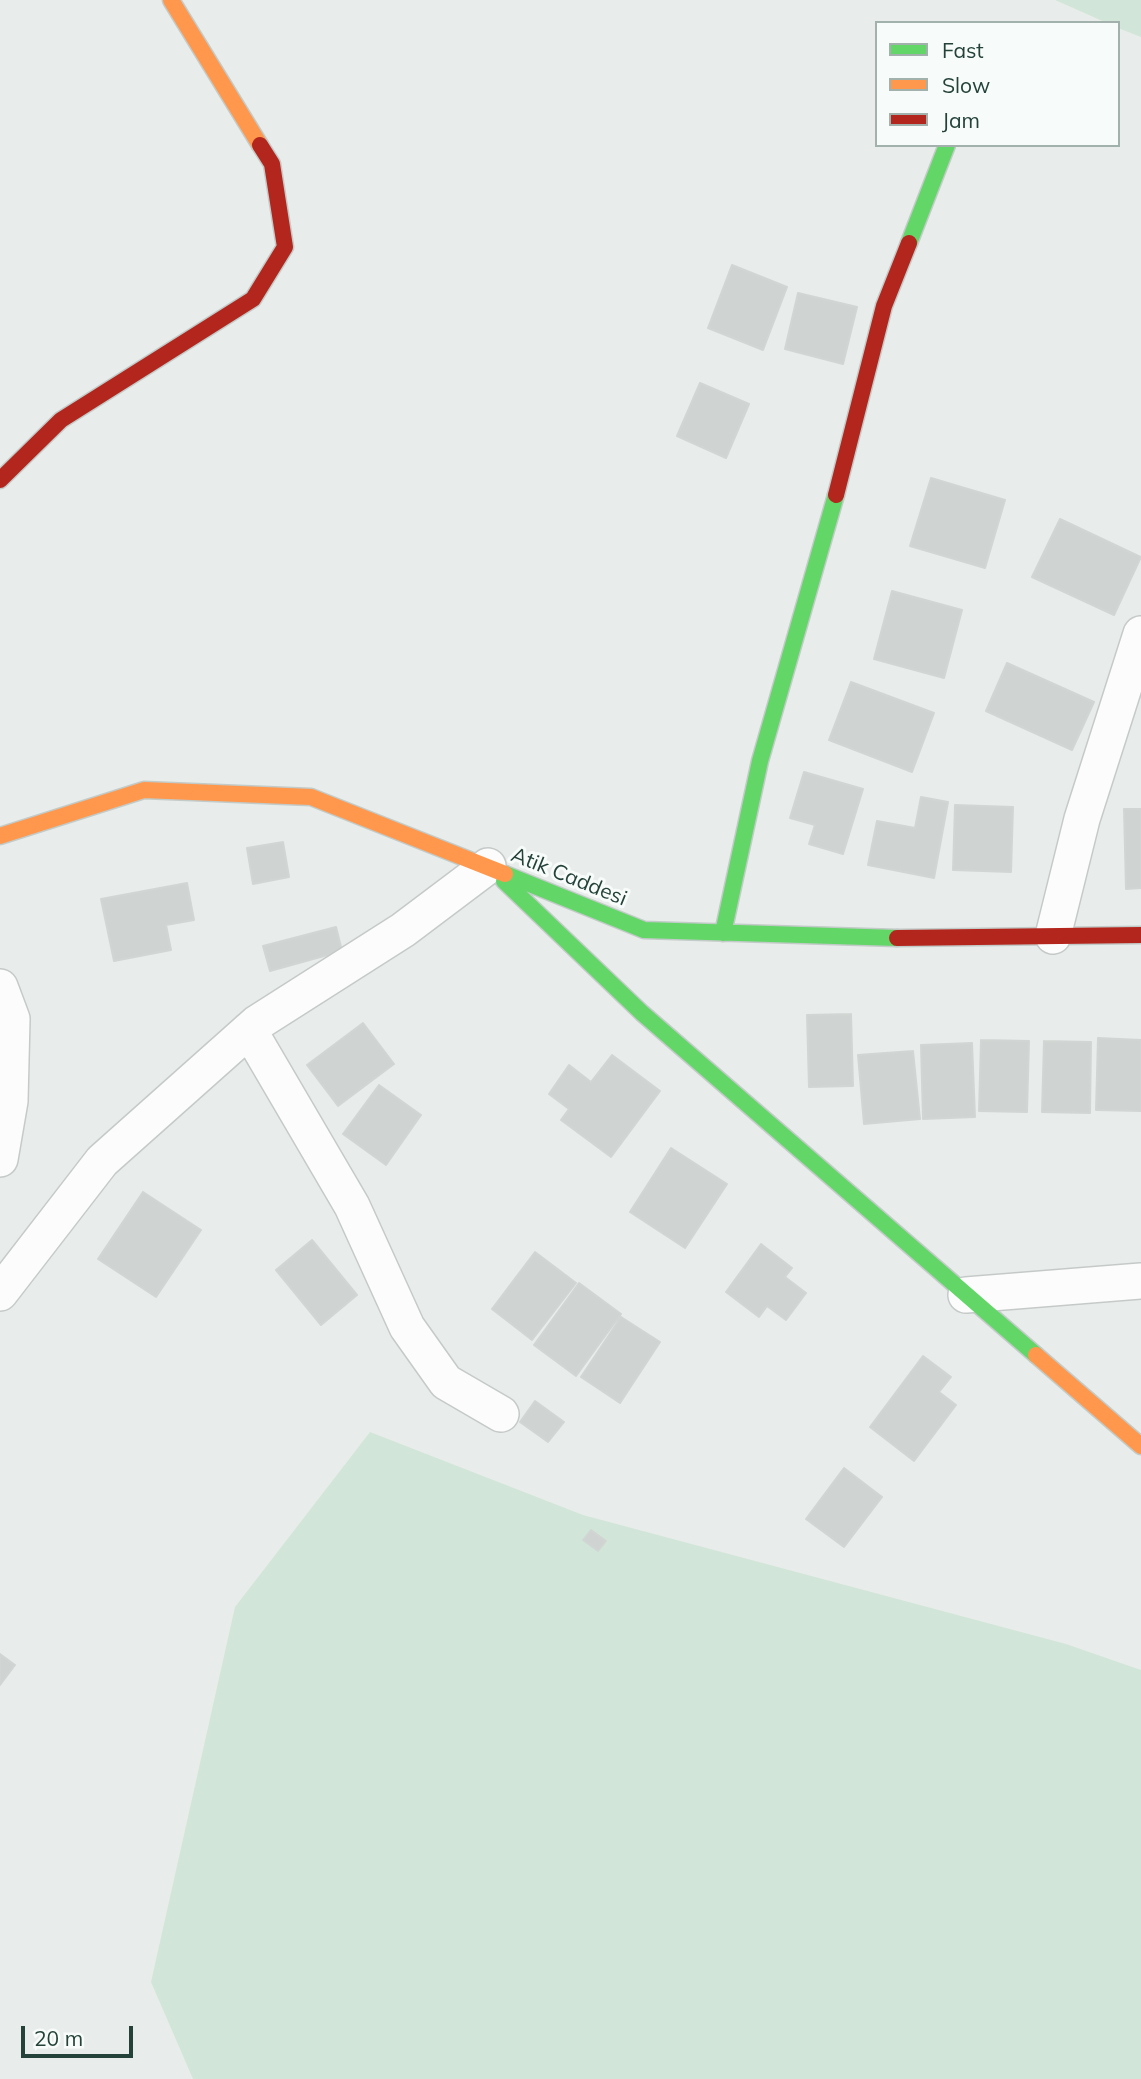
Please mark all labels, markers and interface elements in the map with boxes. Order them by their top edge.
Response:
legend [875,21,1120,147]
text: Fast [942,37,984,63]
text: Slow [942,72,990,98]
text: Jam [942,107,980,133]
street label: Atik Caddesi [508,842,630,912]
scale bar [24,2012,136,2056]
text: 20 m [34,2025,83,2051]

